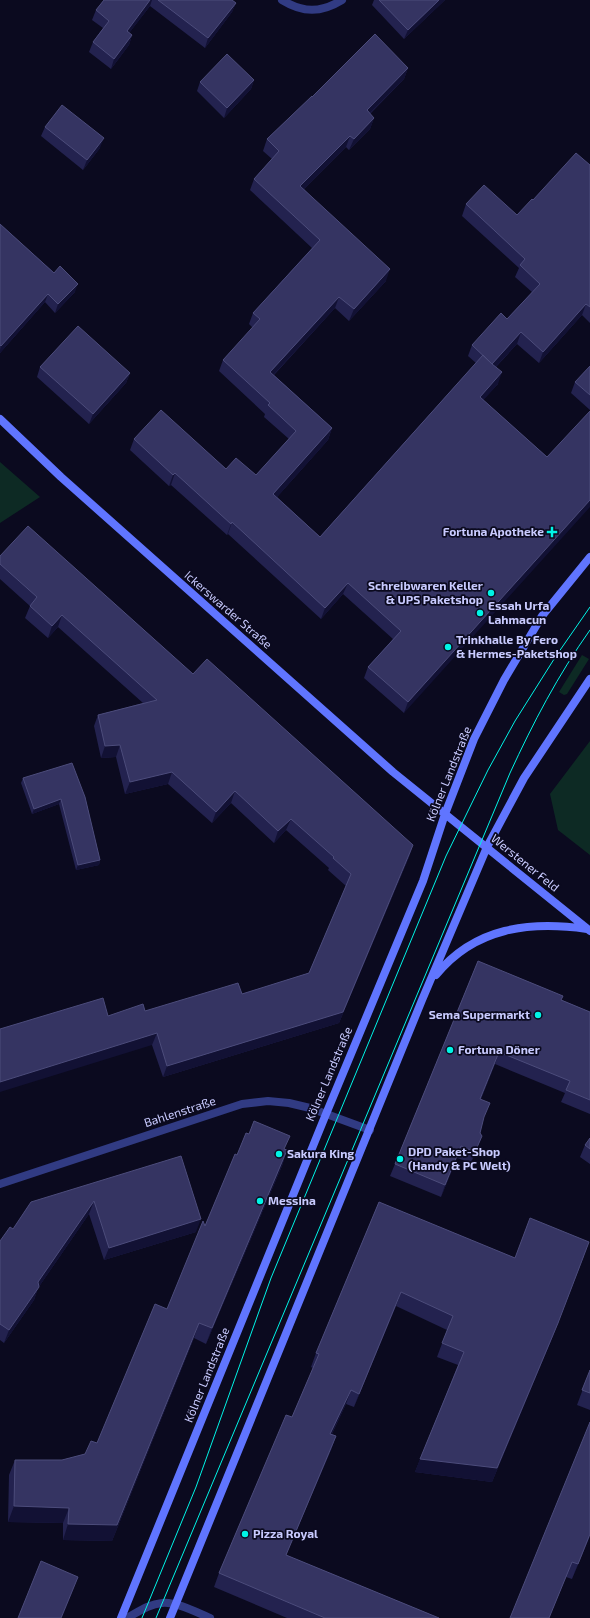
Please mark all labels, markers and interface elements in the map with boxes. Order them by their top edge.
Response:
place label: Fortuna Apotheke [443,524,544,538]
marker: Fortuna Apotheke [547,527,557,537]
street label: Ickerswarder Straße [182,567,275,651]
place label: Schreibwaren Keller & UPS Paketshop [368,578,483,606]
marker: Schreibwaren Keller & UPS Paketshop [486,588,496,598]
place label: Essah Urfa Lahmacun [488,598,549,626]
marker: Essah Urfa Lahmacun [475,608,485,618]
place label: Trinkhalle By Fero & Hermes-Paketshop [456,632,577,660]
marker: Trinkhalle By Fero & Hermes-Paketshop [443,642,453,652]
street label: Kölner Landstraße [423,724,474,823]
street label: Werstener Feld [489,831,562,894]
place label: Sema Supermarkt [429,1007,530,1021]
marker: Sema Supermarkt [533,1010,543,1020]
street label: Kölner Landstraße [302,1024,354,1123]
place label: Fortuna Döner [458,1042,540,1056]
marker: Fortuna Döner [445,1045,455,1055]
street label: Bahlenstraße [142,1093,217,1129]
place label: DPD Paket-Shop (Handy & PC Welt) [408,1144,511,1173]
place label: Sakura King [287,1146,354,1160]
marker: Sakura King [274,1149,284,1159]
marker: DPD Paket-Shop (Handy & PC Welt) [395,1154,405,1164]
place label: Messina [268,1193,316,1207]
marker: Messina [255,1196,265,1206]
street label: Kölner Landstraße [181,1325,232,1424]
place label: Pizza Royal [253,1526,318,1541]
marker: Pizza Royal [240,1529,250,1539]

